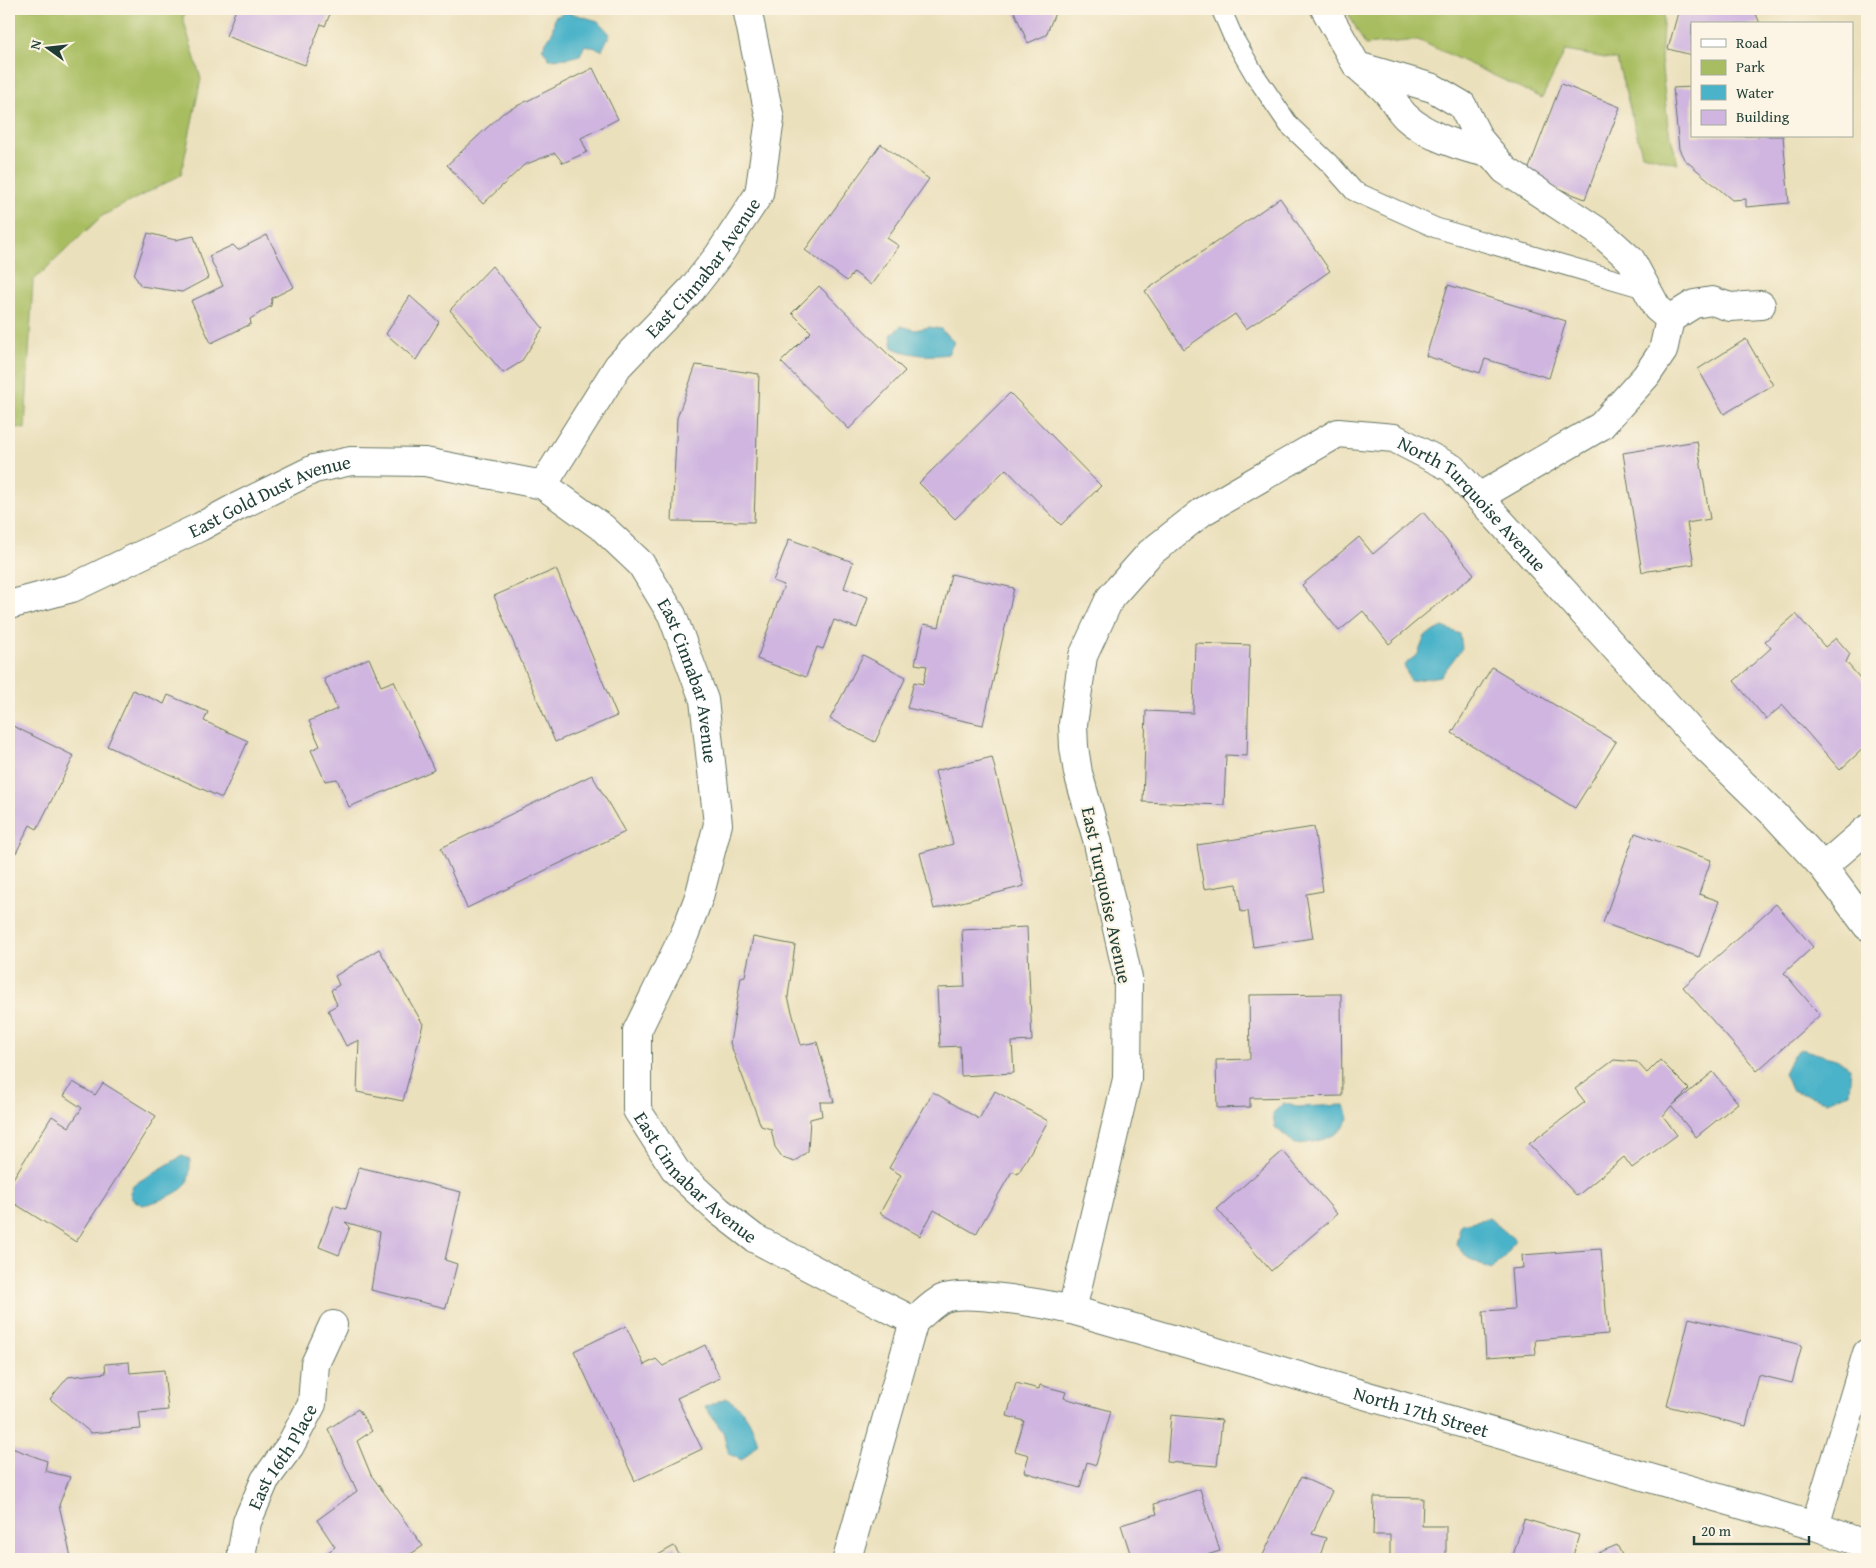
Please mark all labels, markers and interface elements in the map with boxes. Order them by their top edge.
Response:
north arrow [22,22,72,72]
legend [1691,22,1854,138]
text: Road [1736,32,1767,53]
text: N [25,37,46,52]
text: Park [1736,56,1765,77]
text: Water [1736,82,1774,103]
text: Building [1736,106,1790,127]
street label: East Cinnabar Avenue [639,192,767,344]
street label: North Turquoise Avenue [1393,428,1553,578]
street label: East Gold Dust Avenue [184,447,353,544]
street label: East Cinnabar Avenue [651,592,725,765]
street label: East Turquoise Avenue [1075,804,1139,986]
street label: East Cinnabar Avenue [627,1106,764,1250]
street label: North 17th Street [1350,1379,1492,1444]
street label: East 16th Place [240,1399,324,1514]
scale bar [1694,1513,1808,1545]
text: 20 m [1701,1520,1732,1541]

